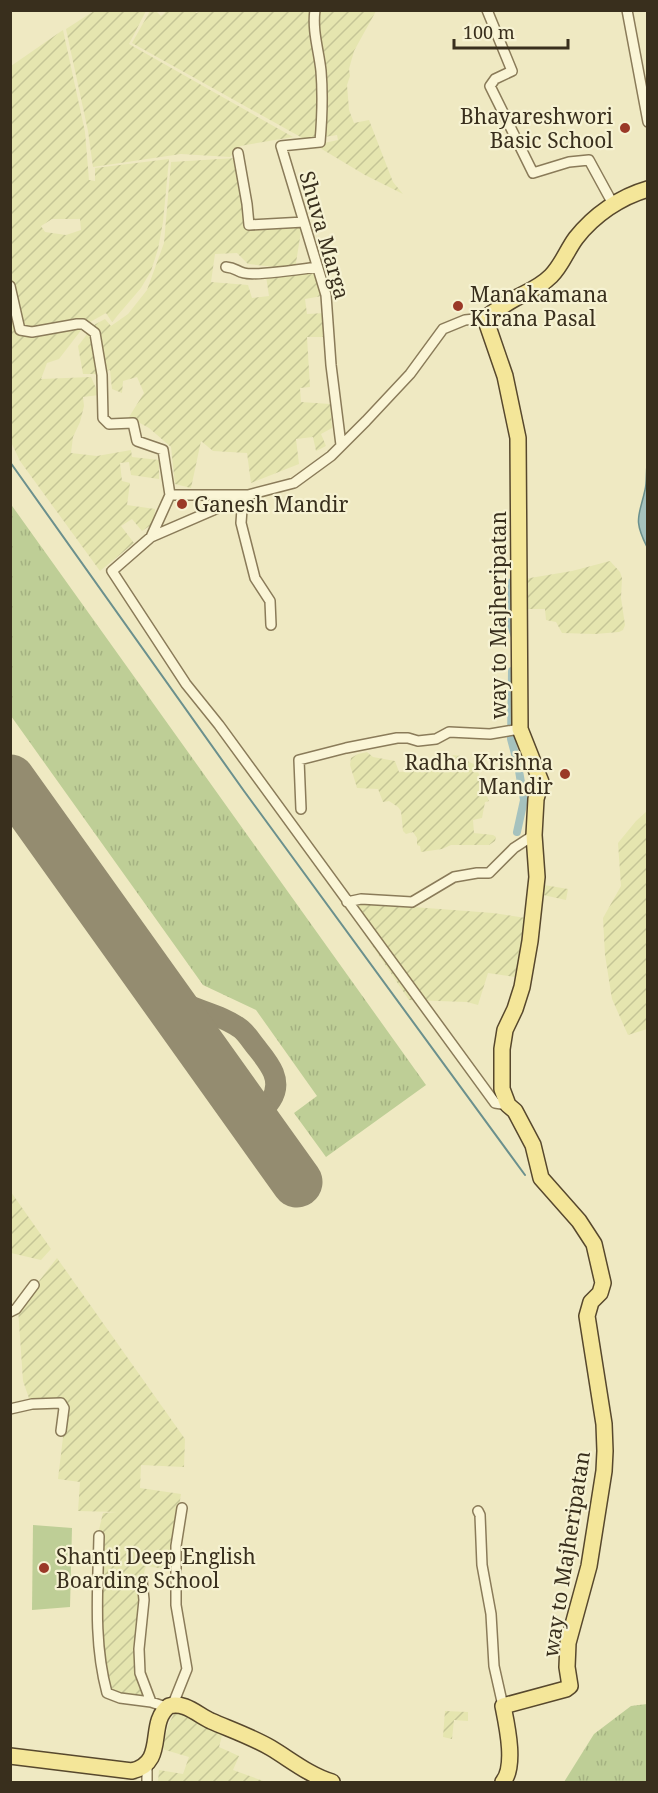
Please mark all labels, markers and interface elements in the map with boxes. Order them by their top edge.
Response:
scale bar [454,12,568,50]
text: 100 m [463,20,515,44]
place label: Bhayareshwori Basic School [460,102,613,154]
marker: Bhayareshwori Basic School [618,121,632,135]
street label: Shuva Marga [293,168,357,302]
place label: Manakamana Kirana Pasal [470,280,608,332]
marker: Manakamana Kirana Pasal [451,299,465,313]
place label: Ganesh Mandir [194,490,349,518]
marker: Ganesh Mandir [175,497,189,511]
street label: way to Majheripatan [484,511,512,719]
place label: Radha Krishna Mandir [404,748,553,800]
marker: Radha Krishna Mandir [558,767,572,781]
street label: way to Majheripatan [536,1449,596,1659]
place label: Shanti Deep English Boarding School [56,1542,256,1594]
marker: Shanti Deep English Boarding School [37,1561,51,1575]

